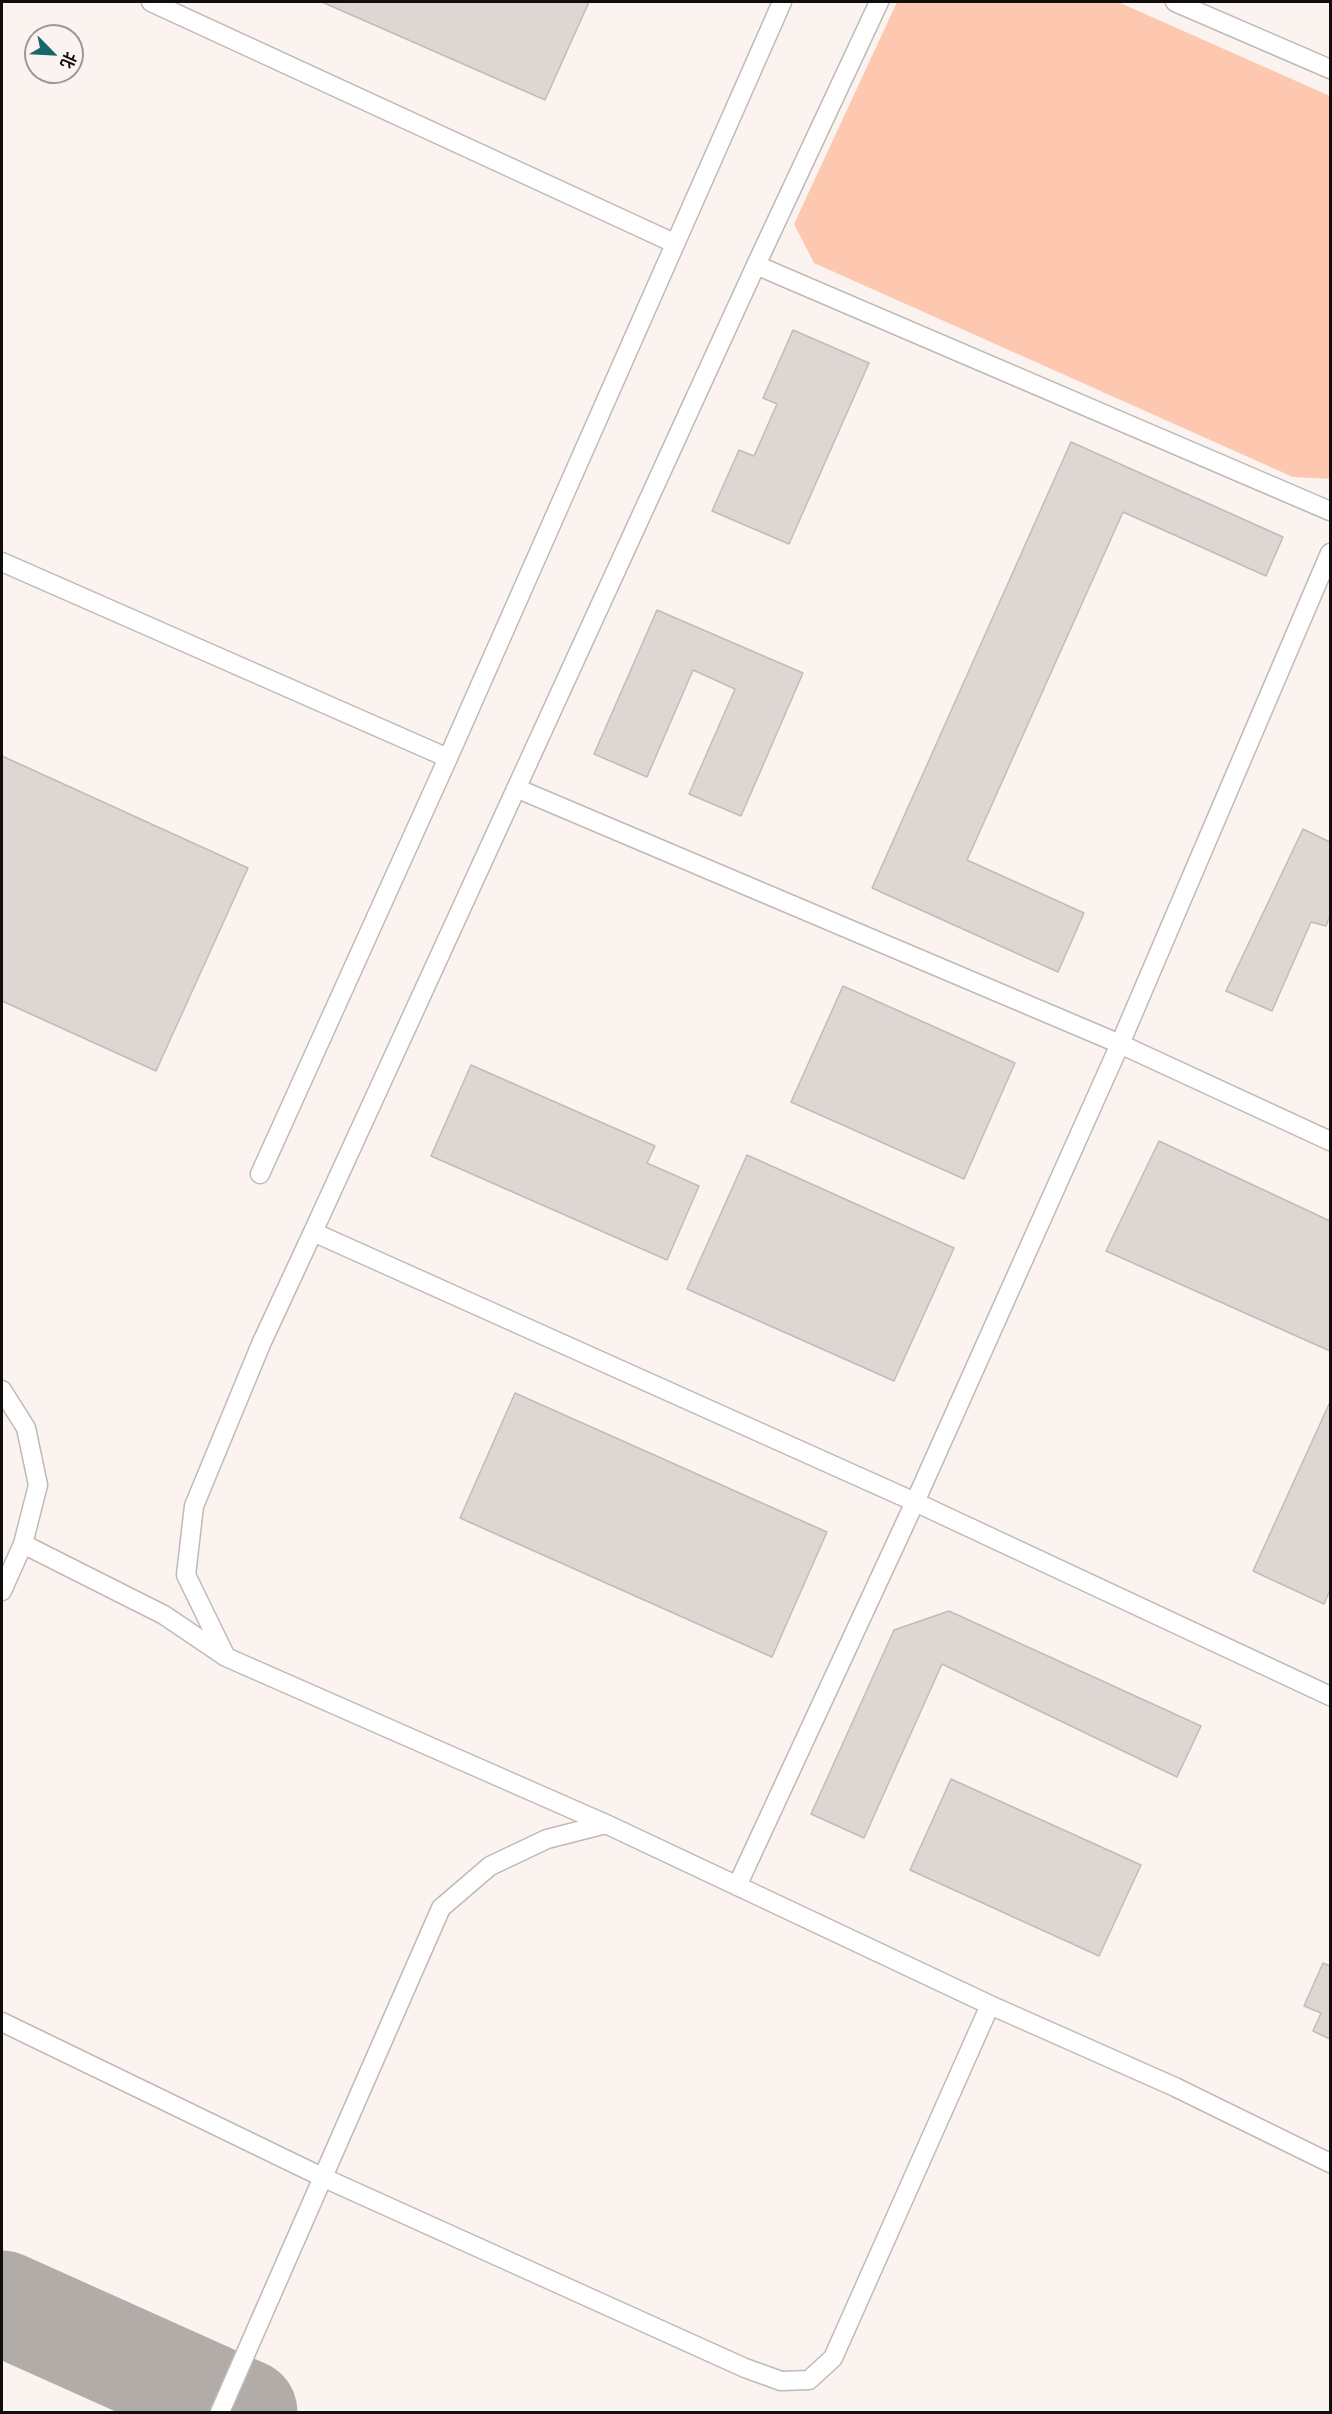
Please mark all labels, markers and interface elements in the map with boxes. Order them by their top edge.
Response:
north arrow [24,24,84,84]
text: 北 [55,49,82,72]

